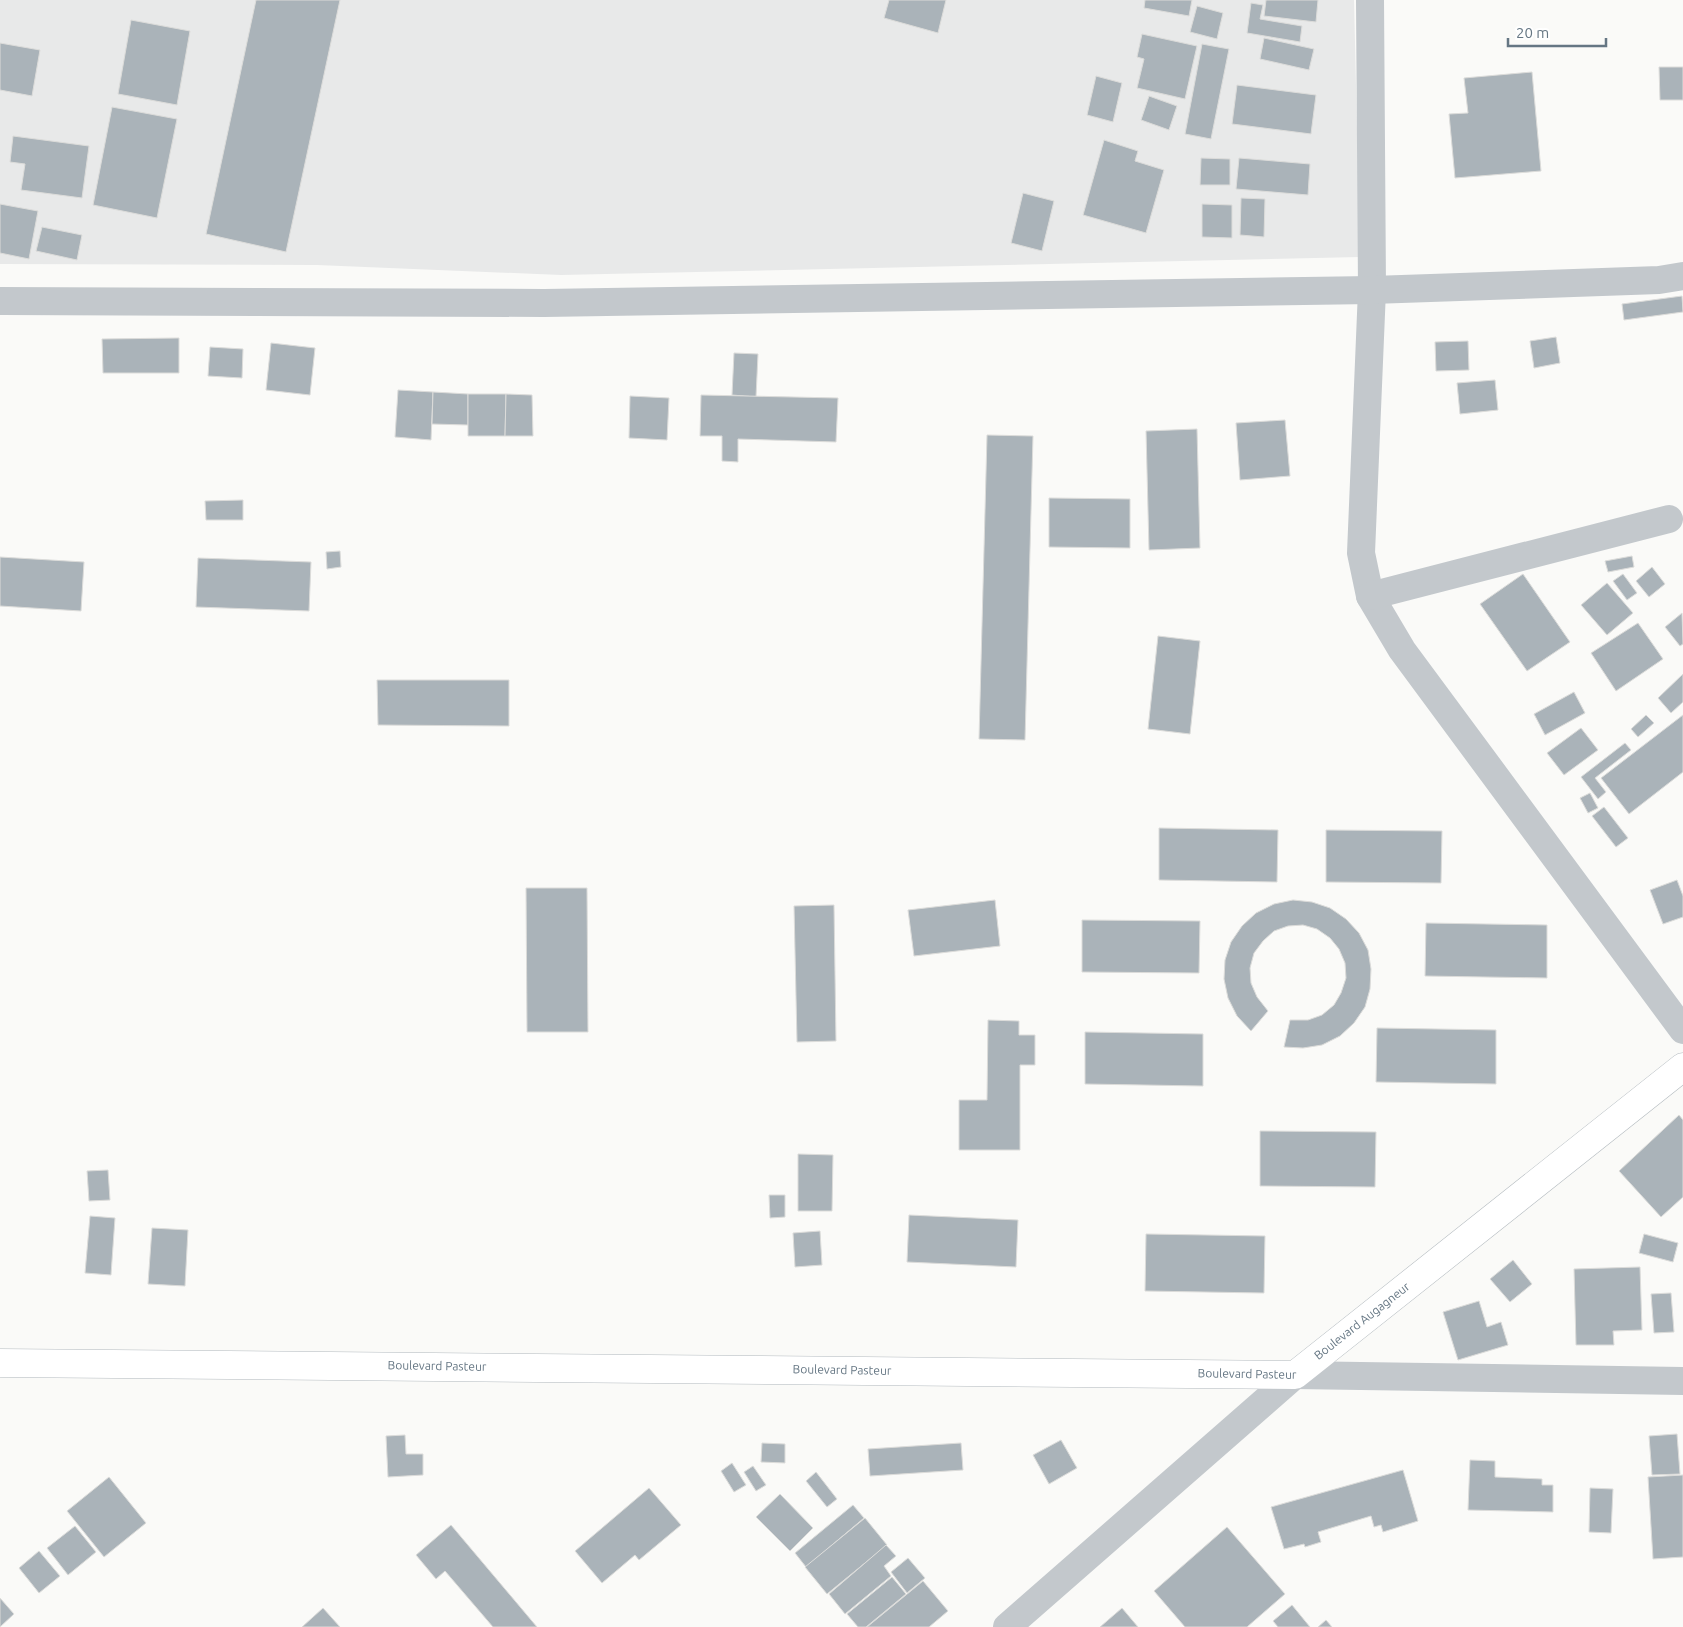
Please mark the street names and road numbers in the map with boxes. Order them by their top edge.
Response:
street label: Boulevard Augagneur [1312,1279,1412,1362]
street label: Boulevard Pasteur [388,1358,487,1373]
street label: Boulevard Pasteur [793,1362,892,1377]
street label: Boulevard Pasteur [1198,1366,1297,1381]

